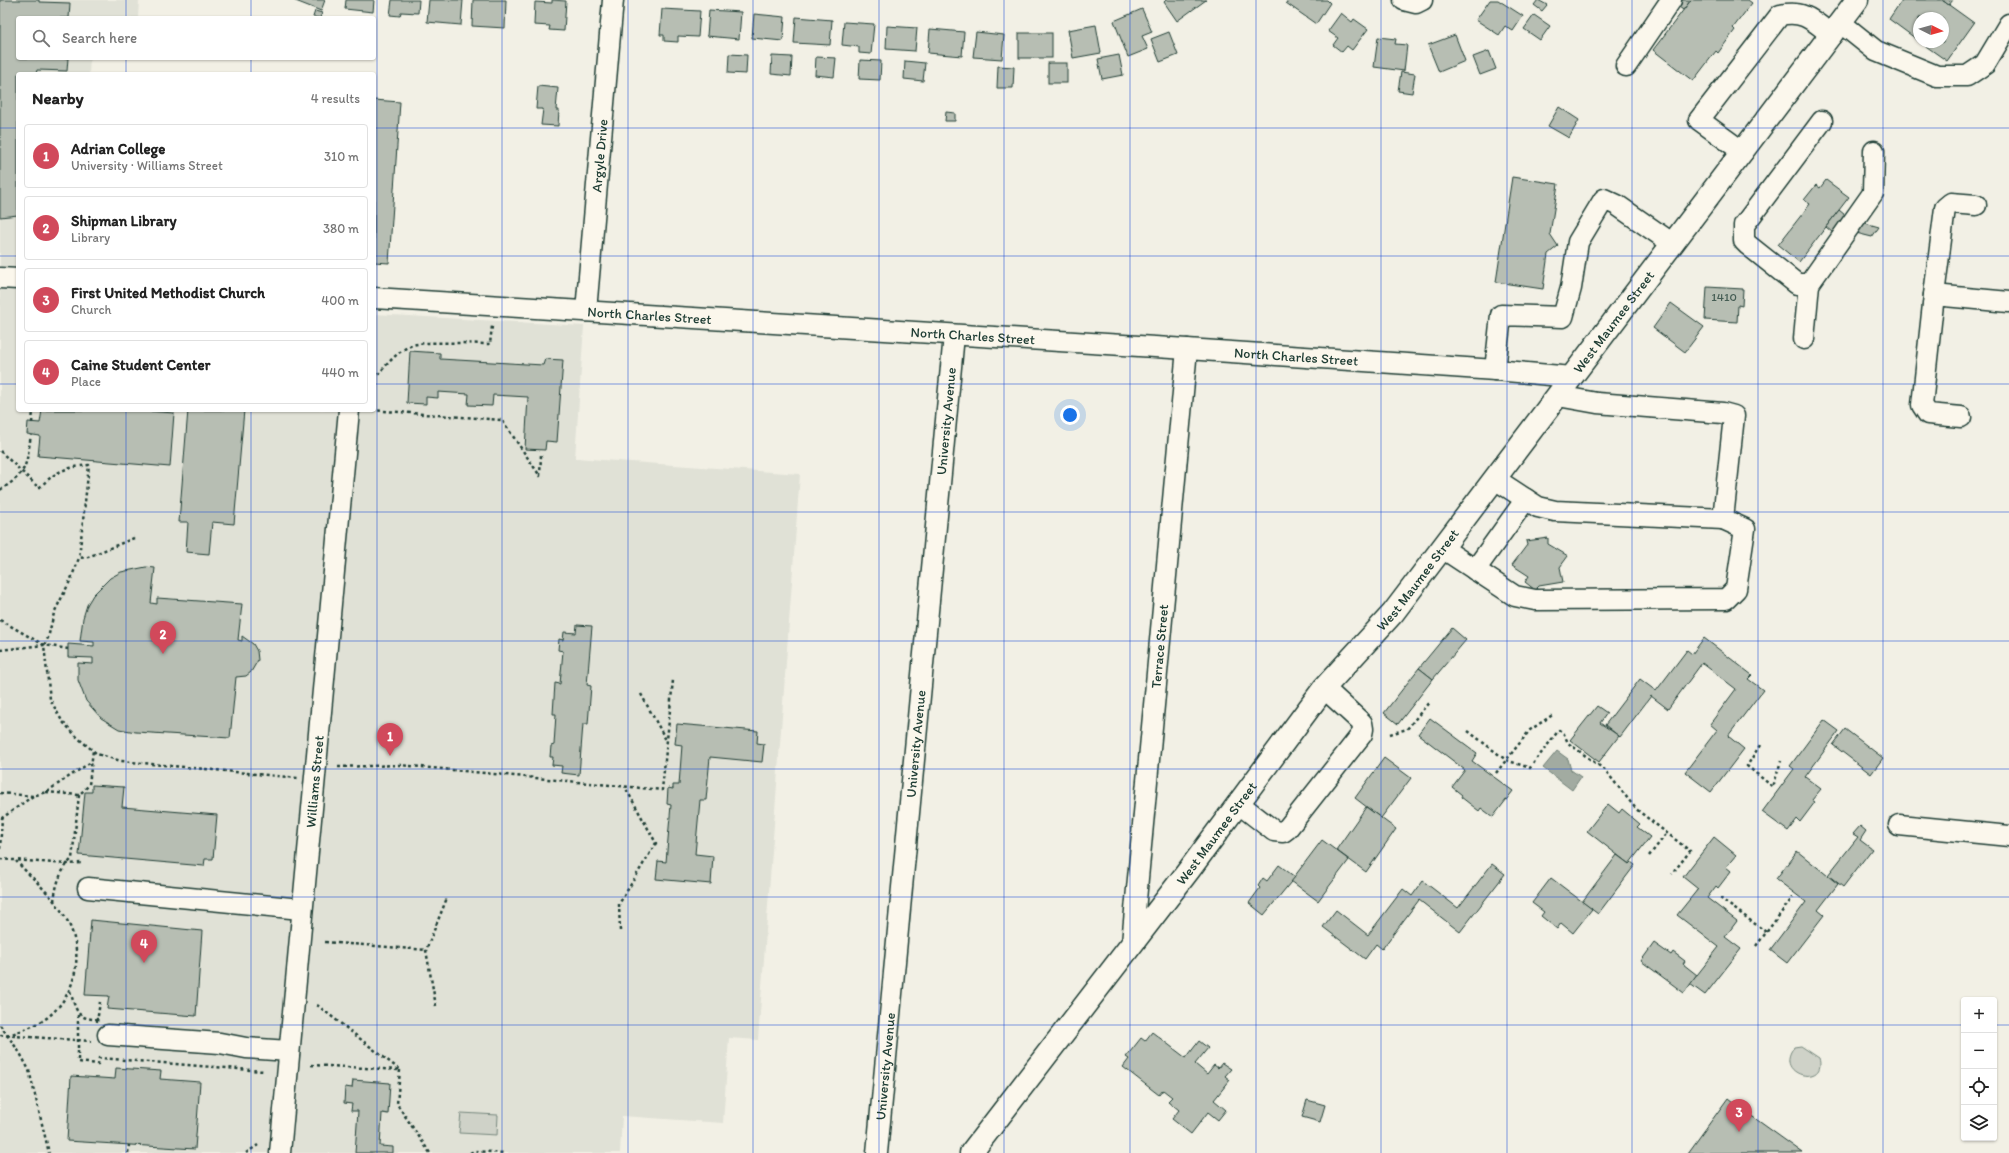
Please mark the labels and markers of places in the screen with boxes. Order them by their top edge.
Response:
pin: 2 [150,621,176,654]
pin: 1 [377,723,403,756]
pin: 4 [131,930,157,963]
pin: 3 [1726,1099,1752,1132]

